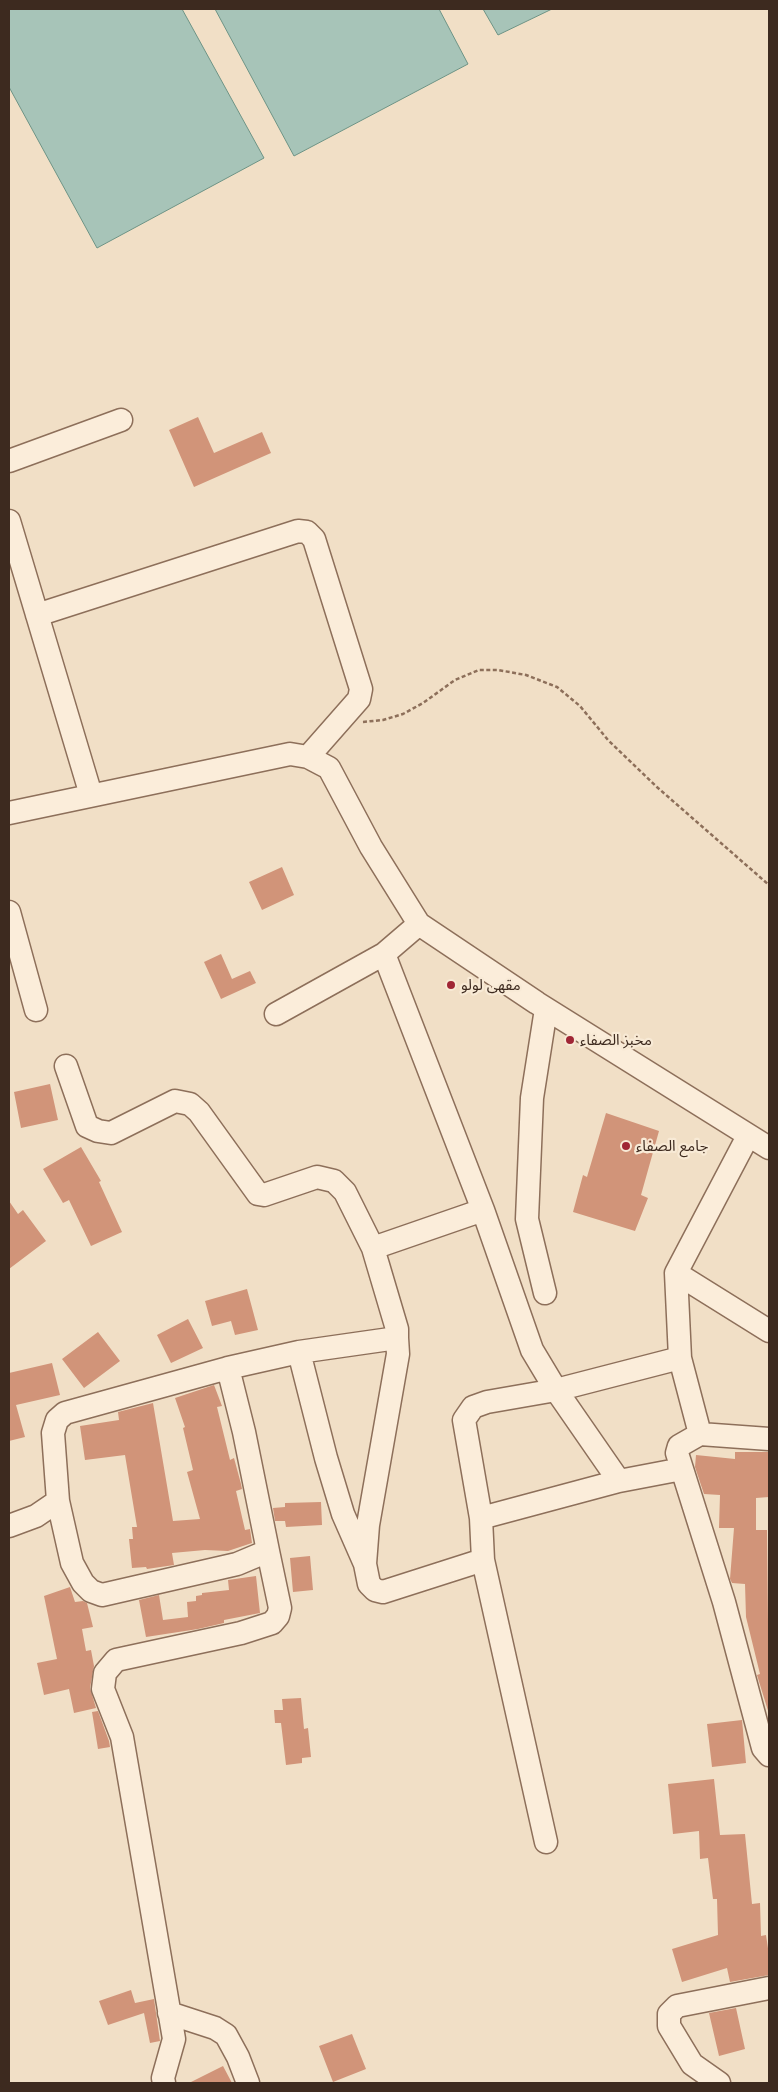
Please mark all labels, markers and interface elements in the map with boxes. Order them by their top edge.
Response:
place label: مقهى لولو [461,976,521,994]
marker: مقهى لولو [445,979,457,991]
place label: مخبز الصفاء [580,1031,652,1049]
marker: مخبز الصفاء [564,1034,576,1046]
place label: جامع الصفاء [636,1137,708,1155]
marker: جامع الصفاء [620,1140,632,1152]

